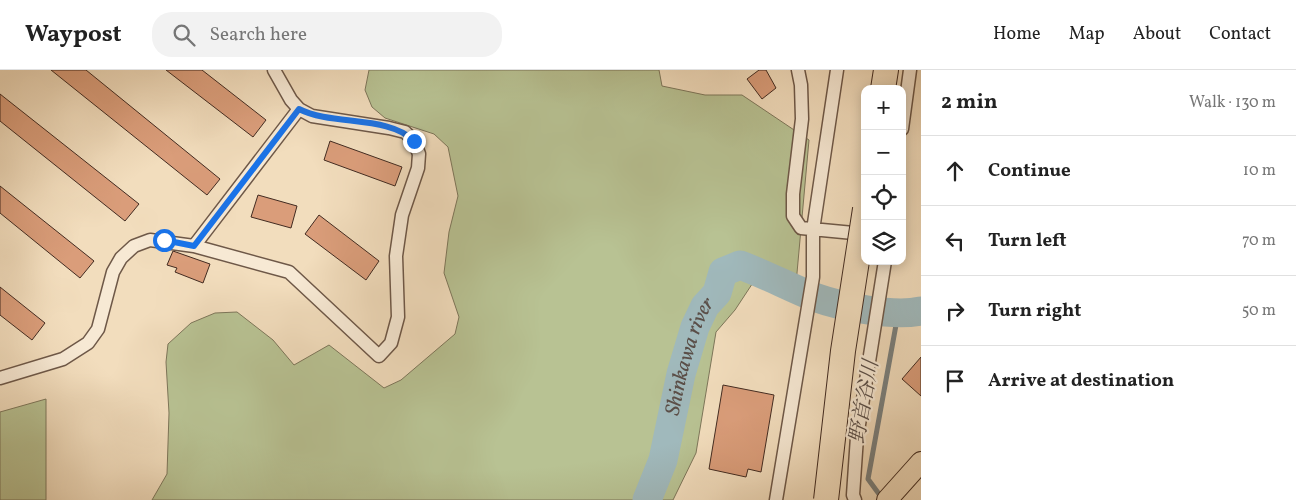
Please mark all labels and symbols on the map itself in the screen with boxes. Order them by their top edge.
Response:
route end [403,130,426,153]
route start [153,229,176,252]
water label: Shinkawa river [658,290,721,418]
water label: 野首谷川 [843,356,887,446]

